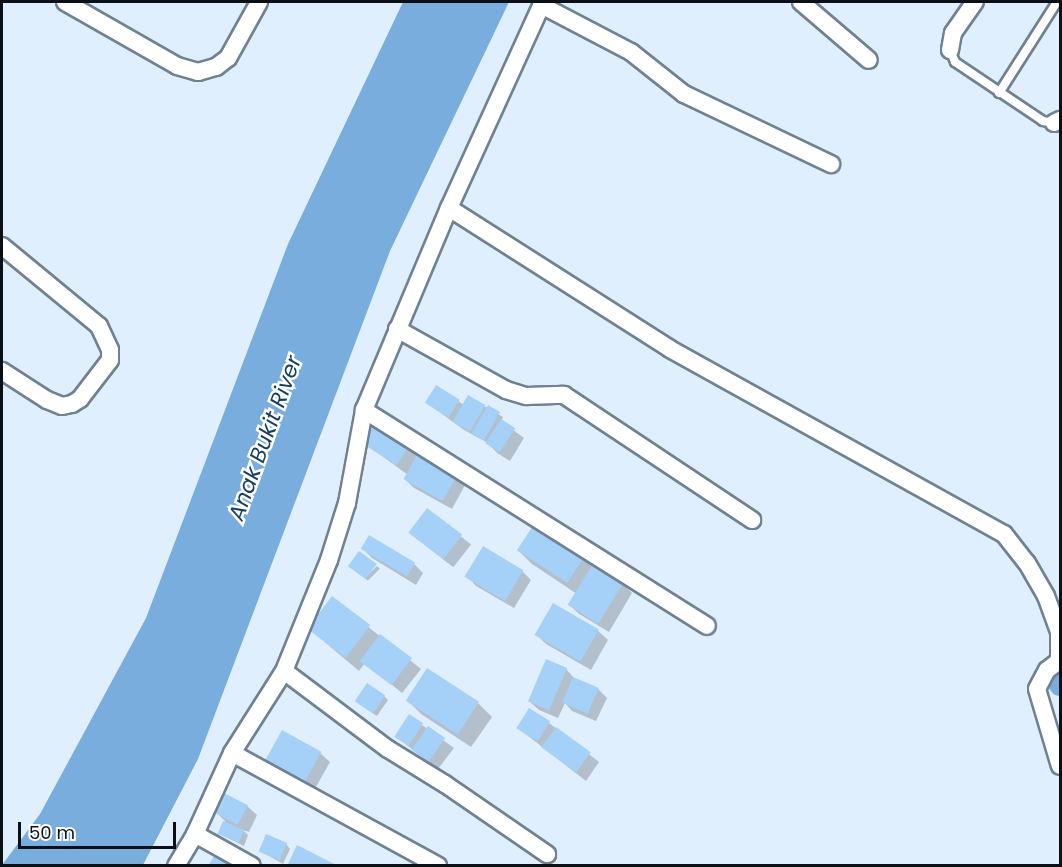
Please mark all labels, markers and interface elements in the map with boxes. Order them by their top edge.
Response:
water label: Anak Bukit River [223,352,307,524]
scale bar [21,810,178,848]
text: 50 m [29,820,75,845]

